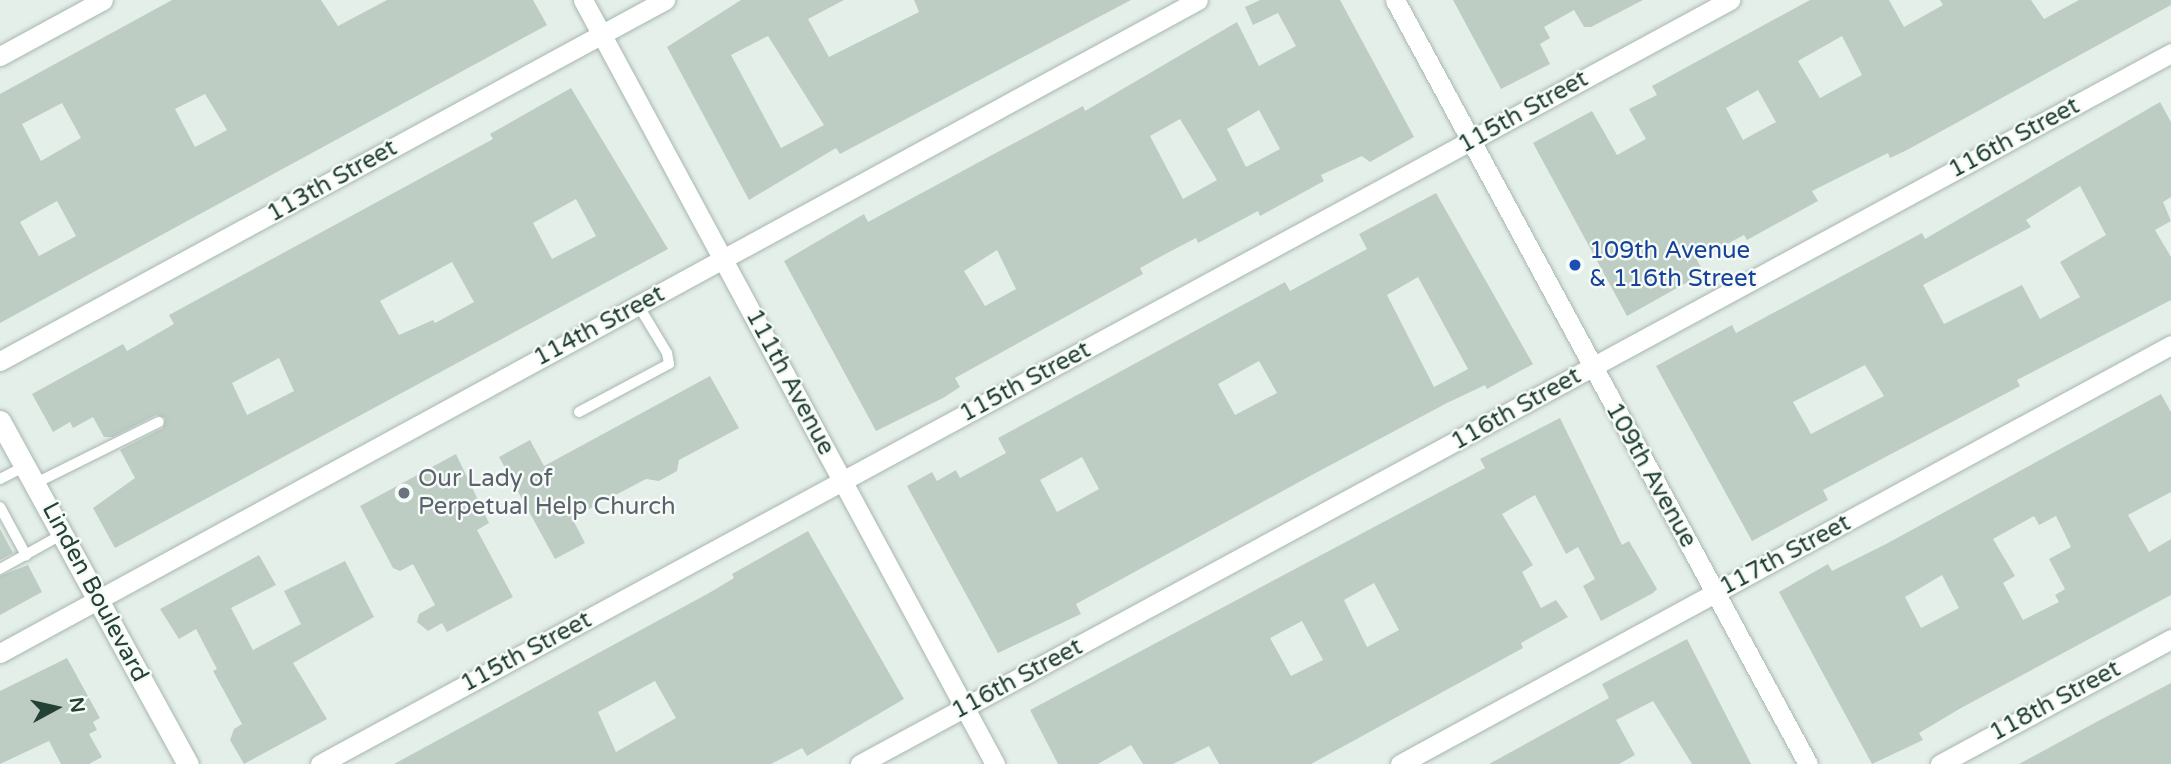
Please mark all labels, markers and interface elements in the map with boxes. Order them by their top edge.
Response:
street label: 115th Street [1453,65,1593,159]
street label: 116th Street [1944,92,2084,184]
street label: 113th Street [262,134,402,228]
place label: 109th Avenue & 116th Street [1589,237,1757,293]
marker: 109th Avenue & 116th Street [1567,257,1583,273]
street label: 114th Street [529,280,669,372]
street label: 111th Avenue [739,304,841,460]
street label: 115th Street [955,336,1095,428]
street label: 116th Street [1446,362,1586,456]
street label: 109th Avenue [1599,398,1703,552]
place label: Our Lady of Perpetual Help Church [418,465,676,521]
marker: Our Lady of Perpetual Help Church [396,485,412,501]
street label: Linden Boulevard [36,497,154,687]
street label: 117th Street [1715,509,1855,601]
street label: 115th Street [456,606,596,698]
street label: 116th Street [947,633,1087,725]
street label: 118th Street [1985,655,2125,747]
north arrow [21,673,91,743]
text: N [65,696,89,714]

